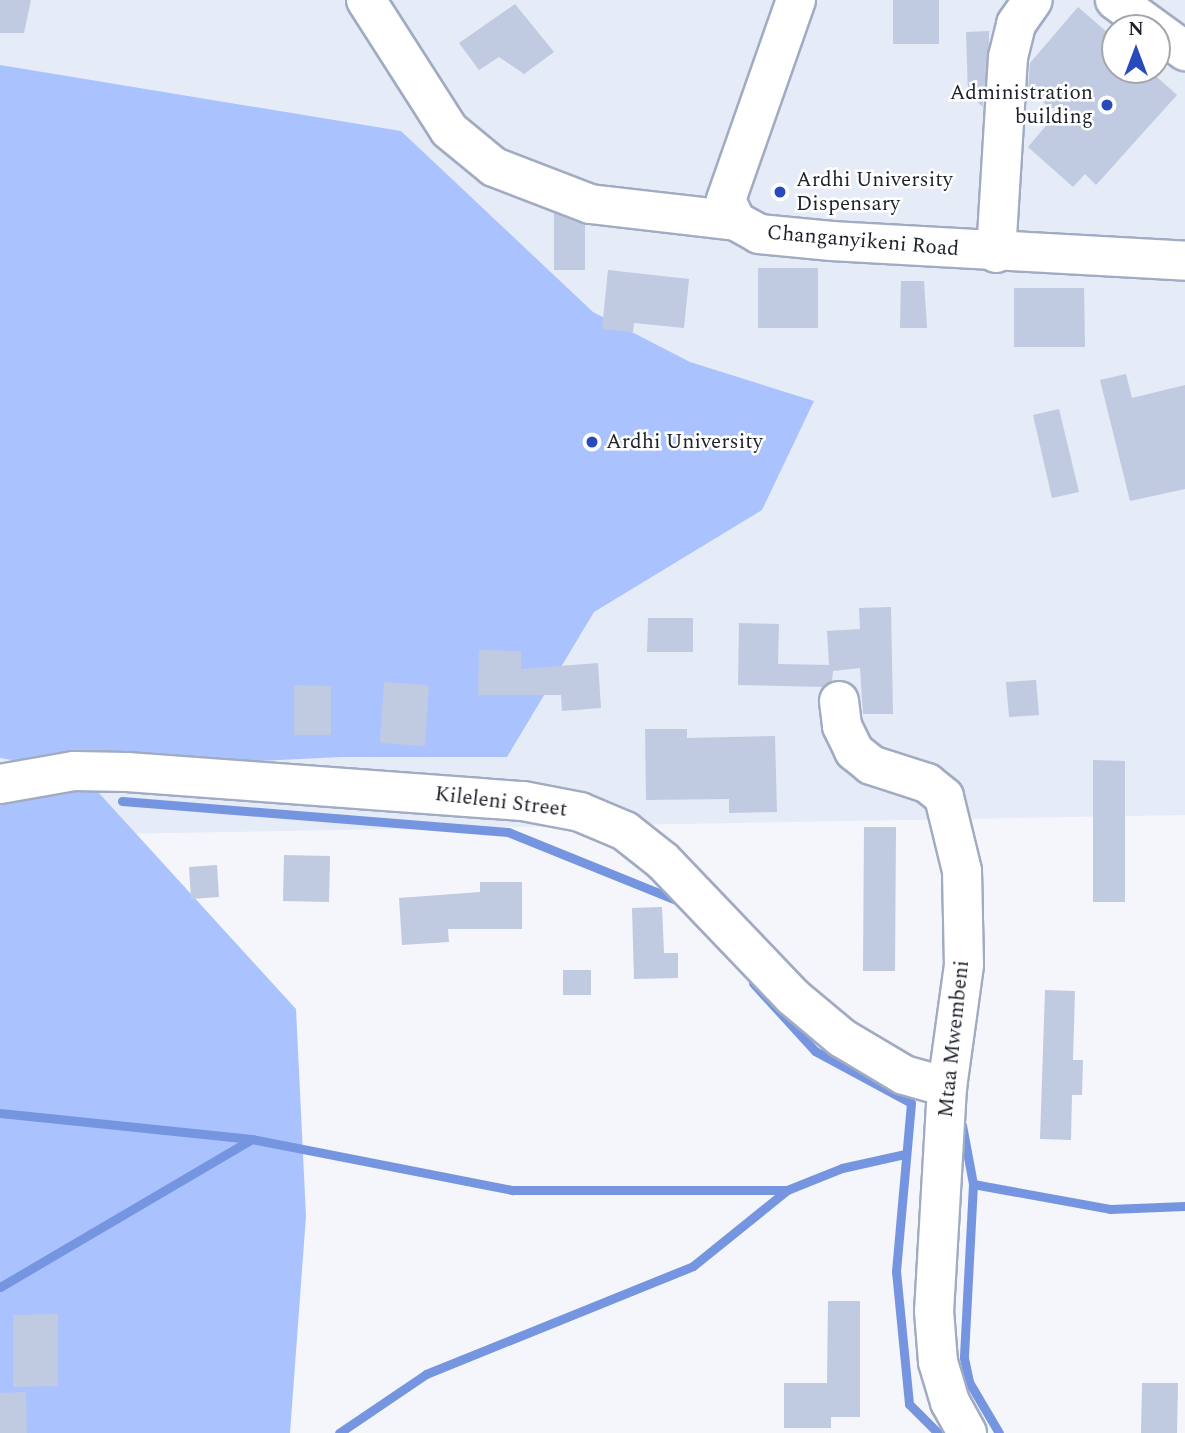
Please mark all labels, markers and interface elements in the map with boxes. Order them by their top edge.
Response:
north arrow [1101,14,1171,84]
text: N [1128,15,1144,44]
place label: Administration building [950,80,1093,130]
marker: Administration building [1099,97,1115,113]
place label: Ardhi University Dispensary [796,167,953,217]
marker: Ardhi University Dispensary [770,182,790,202]
street label: Changanyikeni Road [766,220,960,262]
place label: Ardhi University [606,429,763,455]
marker: Ardhi University [584,434,600,450]
street label: Kileleni Street [433,781,569,823]
street label: Mtaa Mwembeni [933,959,975,1119]

